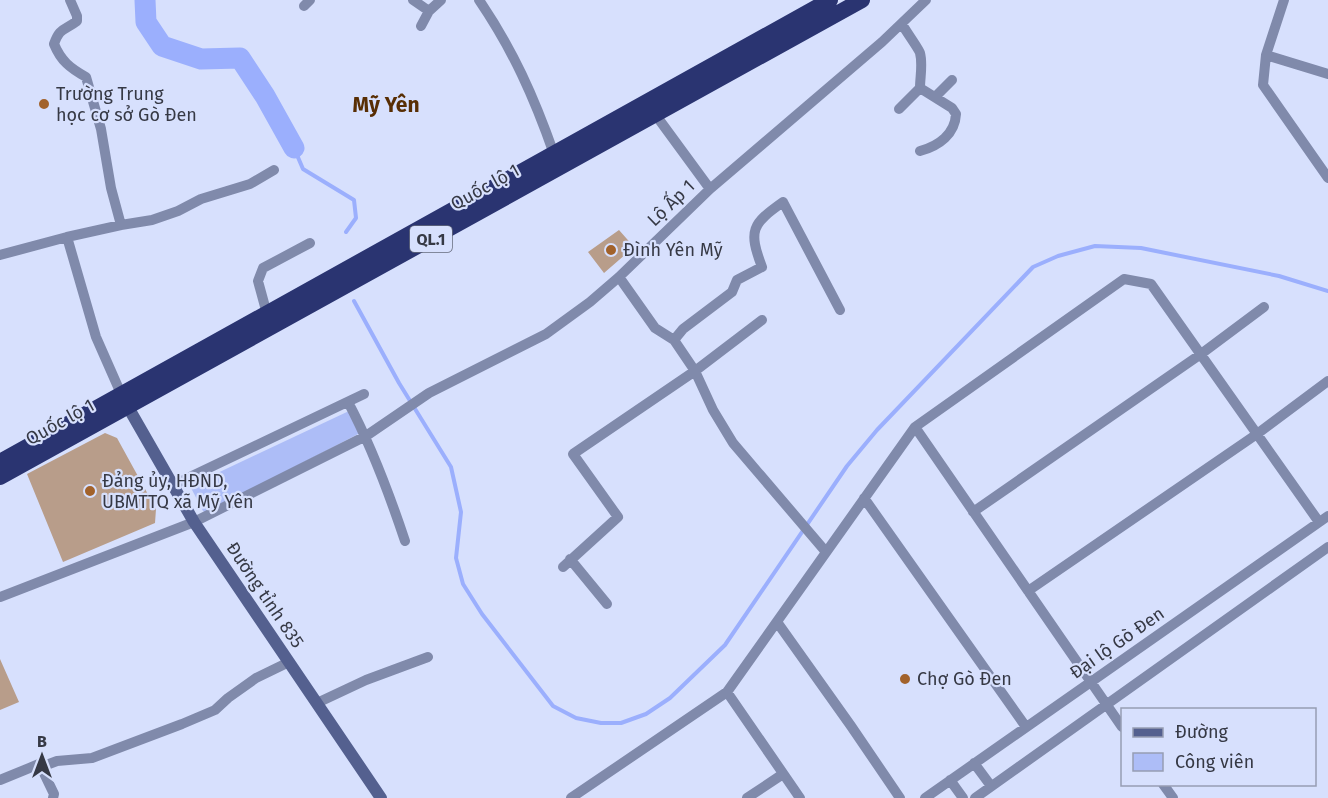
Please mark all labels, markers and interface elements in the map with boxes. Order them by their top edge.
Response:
place label: Trường Trung học cơ sở Gò Đen [56,83,197,126]
district label: Mỹ Yên [352,92,420,118]
marker: Trường Trung học cơ sở Gò Đen [37,97,51,111]
street label: Quốc lộ 1 [447,159,523,215]
street label: Lộ Ấp 1 [641,174,699,231]
road number: QL.1 [410,226,452,252]
place label: Đình Yên Mỹ [623,239,723,261]
marker: Đình Yên Mỹ [604,243,618,257]
street label: Quốc lộ 1 [22,394,98,450]
place label: Đảng ủy, HĐND, UBMTTQ xã Mỹ Yên [102,470,254,513]
marker: Đảng ủy, HĐND, UBMTTQ xã Mỹ Yên [83,484,97,498]
street label: Đường tỉnh 835 [221,538,309,652]
street label: Đại lộ Gò Đen [1065,602,1169,684]
place label: Chợ Gò Đen [917,668,1012,690]
marker: Chợ Gò Đen [898,672,912,686]
legend [1121,708,1316,786]
text: Đường [1175,721,1229,743]
north arrow [12,726,72,786]
text: B [37,732,47,751]
text: Công viên [1175,751,1254,773]

